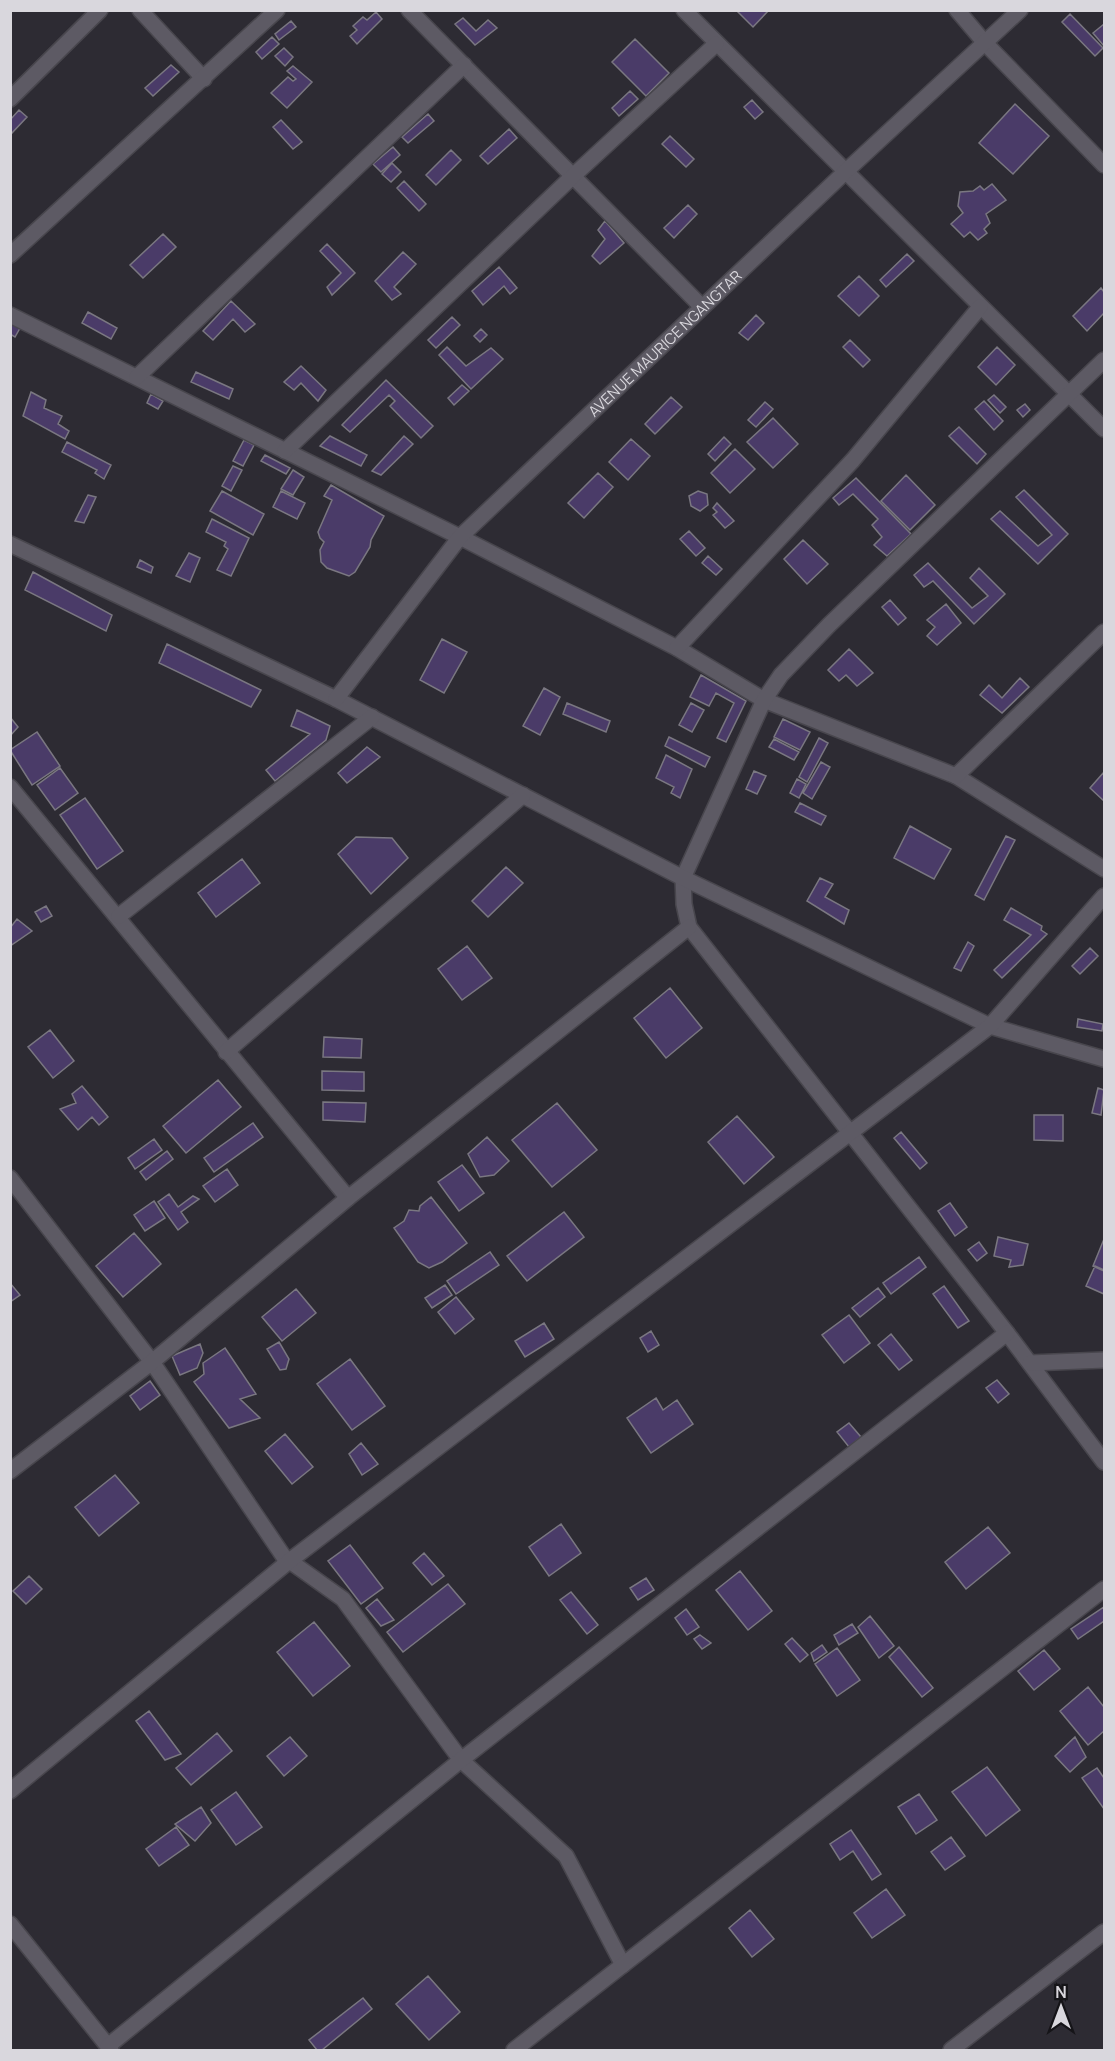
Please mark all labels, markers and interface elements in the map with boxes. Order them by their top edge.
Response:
street label: AVENUE MAURICE NGANGTAR [583,265,746,421]
north arrow [1031,1977,1091,2037]
text: N [1055,1981,1067,2003]

